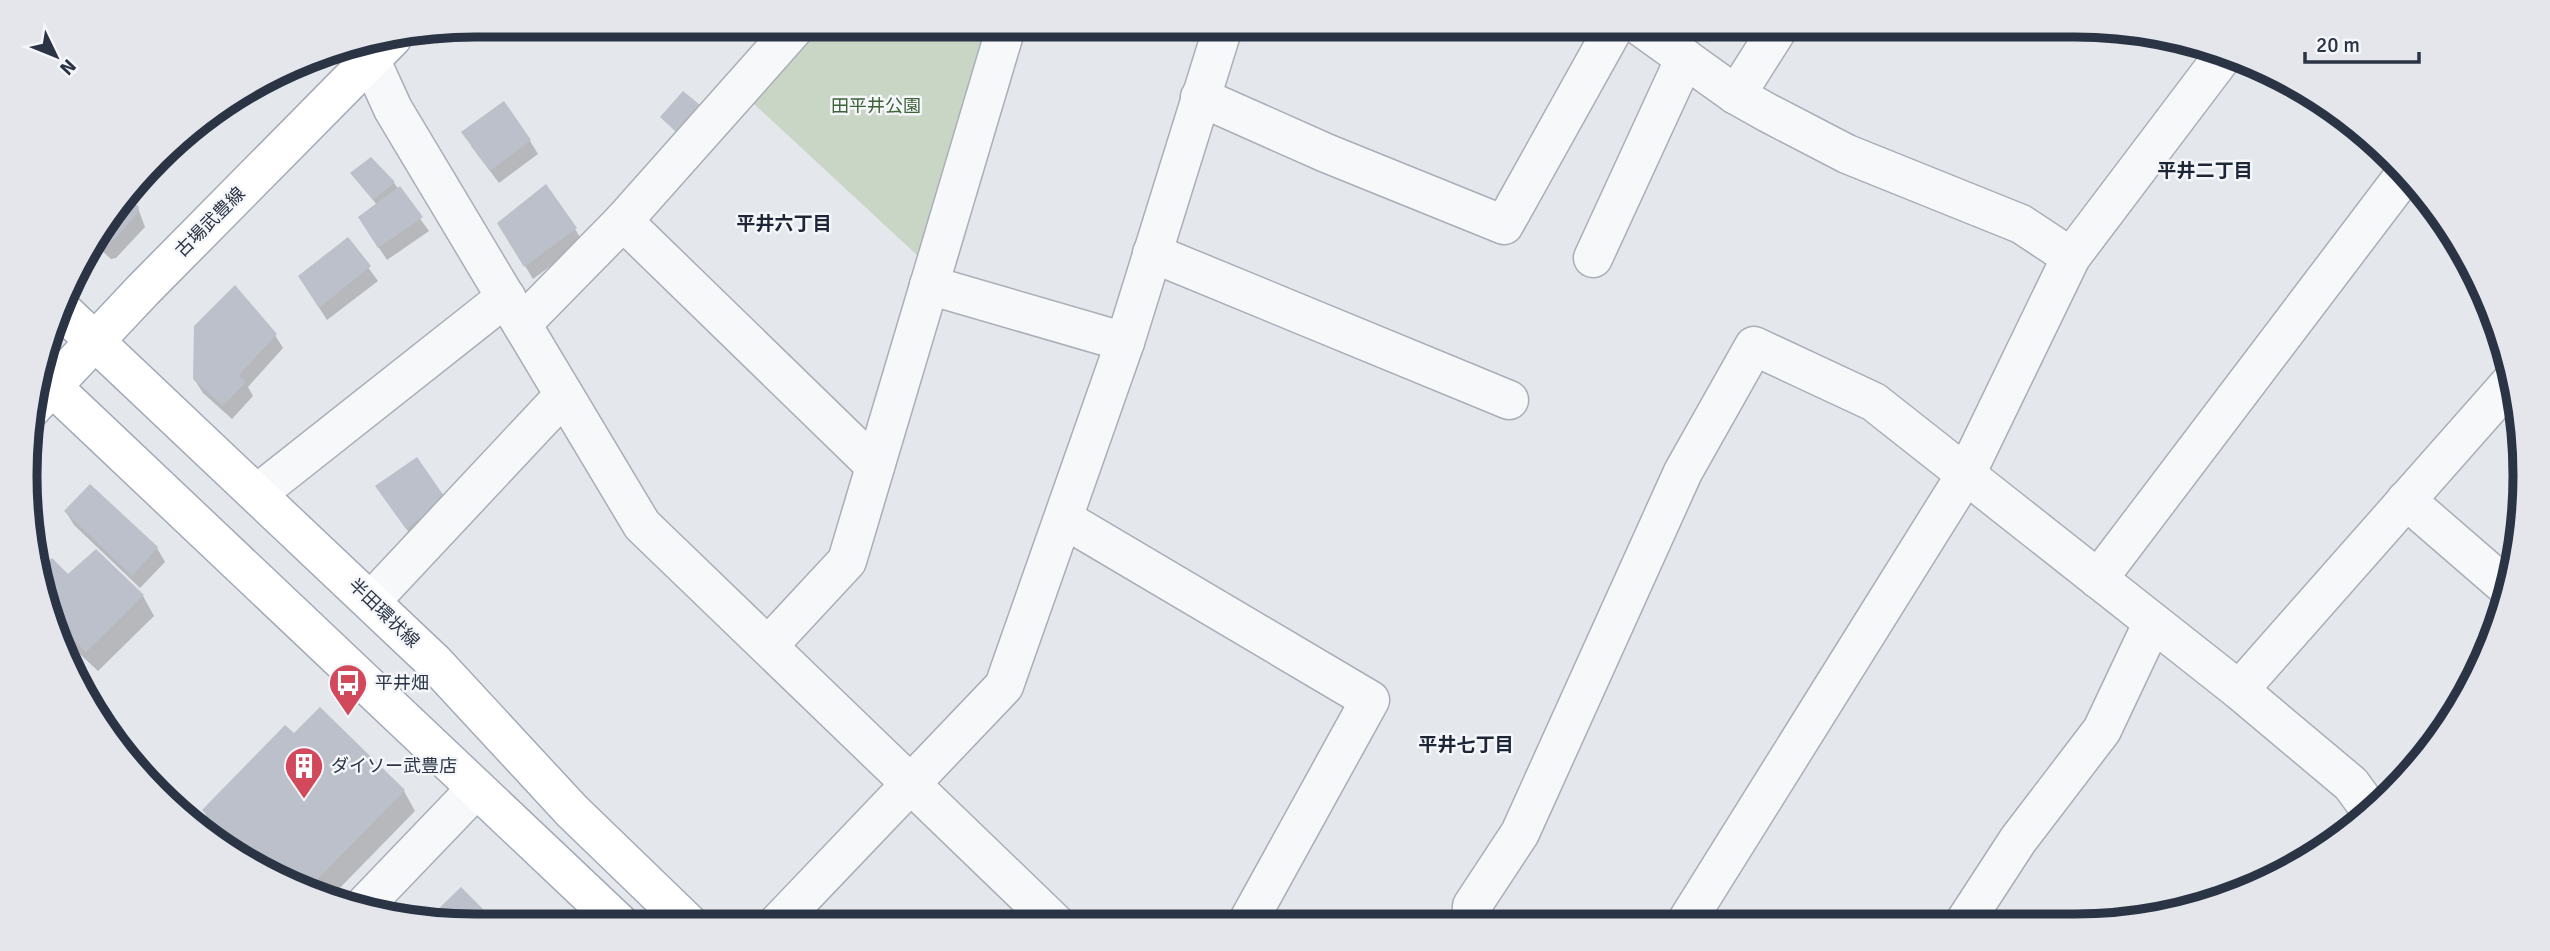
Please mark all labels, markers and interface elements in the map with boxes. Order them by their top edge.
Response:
north arrow [21,21,91,91]
scale bar [2305,21,2419,65]
text: 20 m [2316,32,2360,58]
text: N [54,54,81,80]
park label: 田平井公園 [831,95,921,117]
district label: 平井二丁目 [2157,159,2253,183]
street label: 古場武豊線 [170,182,250,262]
district label: 平井六丁目 [736,212,832,236]
street label: 半田環状線 [344,574,424,652]
bus stop icon: 平井畑 [327,662,369,717]
place label: 平井畑 [375,672,429,694]
district label: 平井七丁目 [1418,733,1514,757]
building icon: ダイソー武豊店 [283,745,325,800]
place label: ダイソー武豊店 [331,755,457,777]

